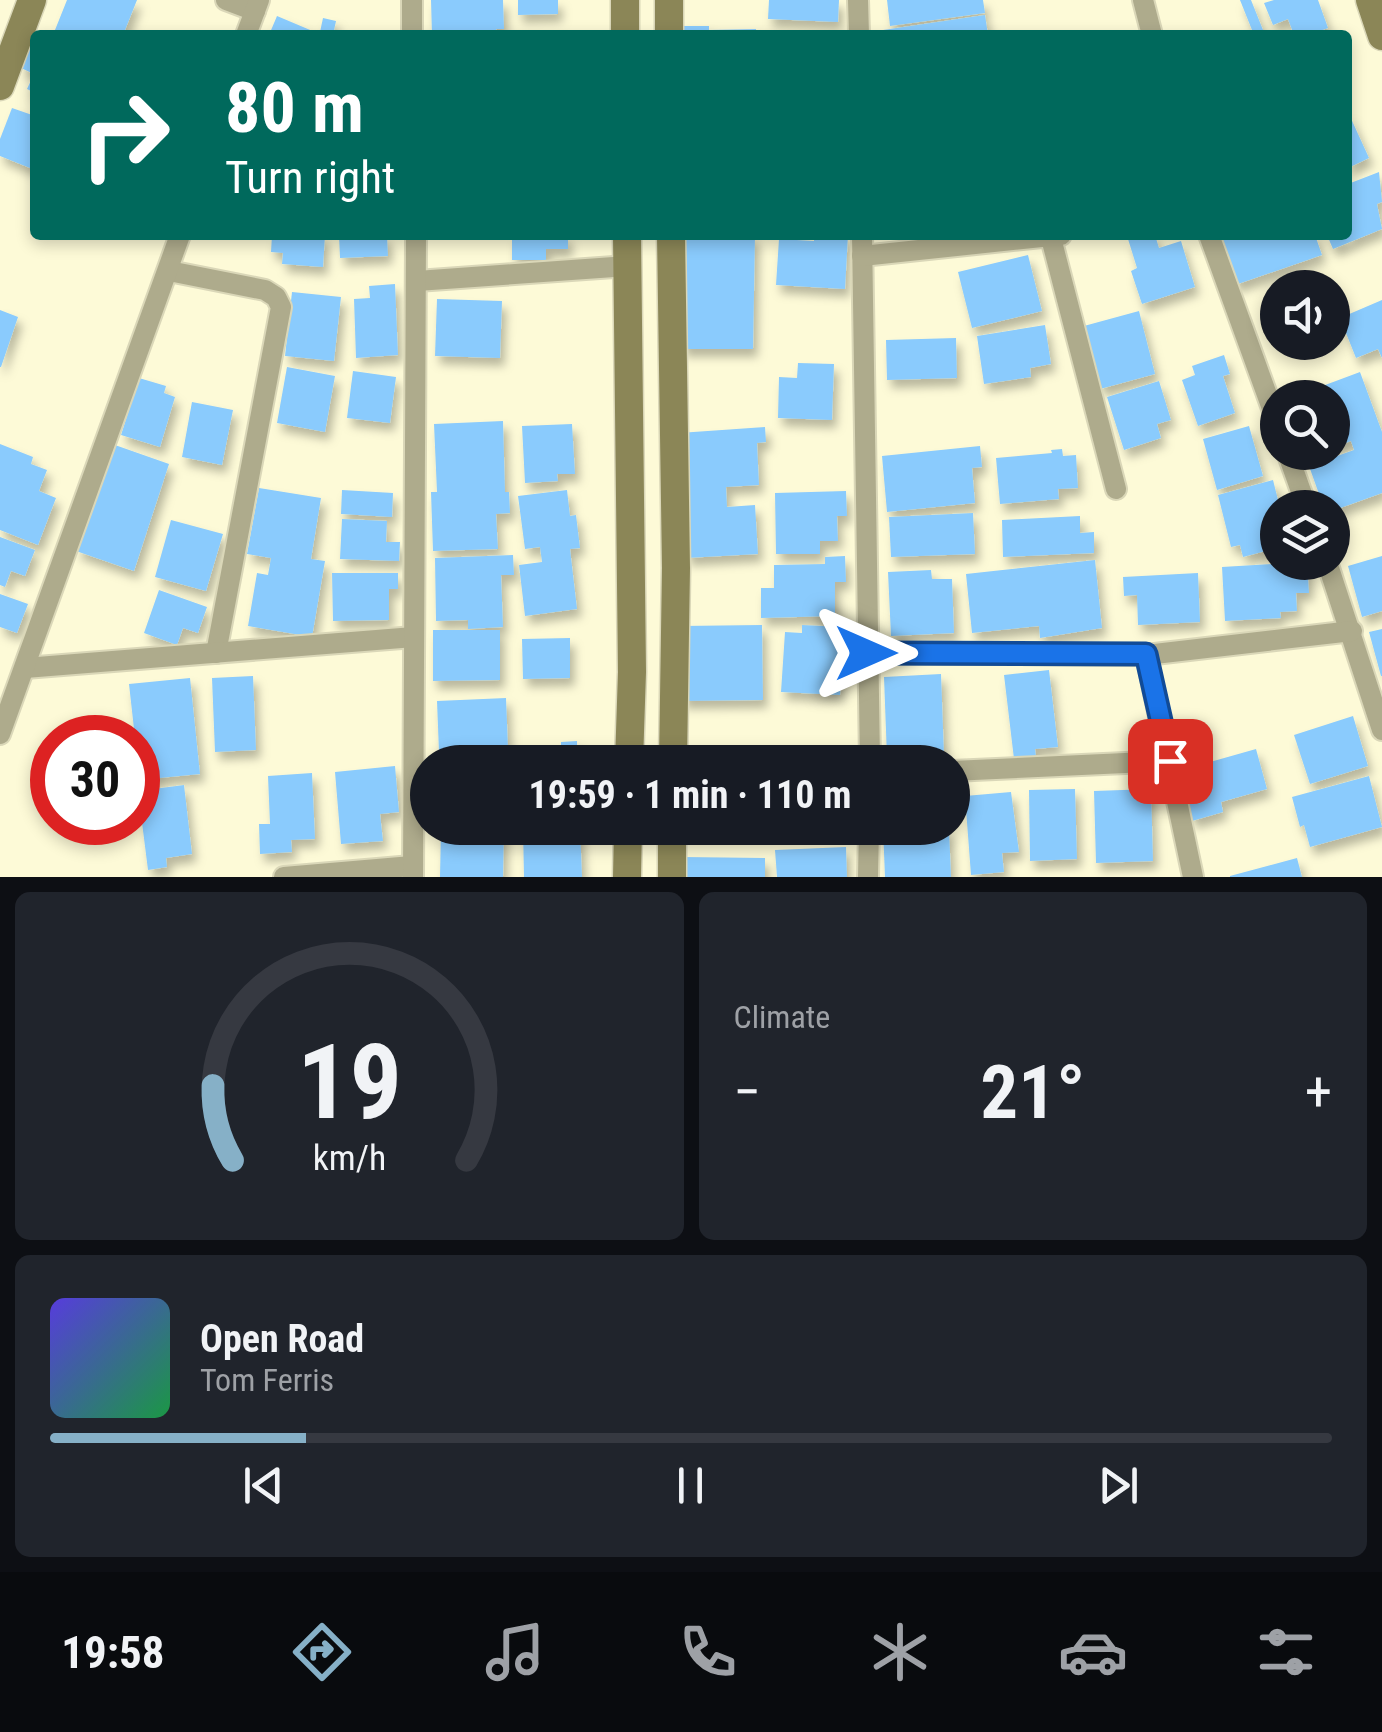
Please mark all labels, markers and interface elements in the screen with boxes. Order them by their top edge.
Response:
text: 80 m [225,67,364,149]
icon: right [60,70,190,200]
text: Turn right [225,151,395,204]
map controls [1260,270,1350,580]
button: sound [1260,270,1350,360]
button: search [1260,380,1350,470]
button: layers [1260,490,1350,580]
position arrow [814,601,918,705]
speed limit sign: 30 [30,715,160,845]
pin [1128,719,1213,804]
icon: arrive [1143,734,1198,789]
text: 19:59 · 1 min · 110 m [529,773,851,817]
text: Climate [734,998,830,1036]
text: 19 [297,1022,402,1143]
text: 21° [980,1048,1085,1136]
text: − [734,1060,761,1124]
text: + [1305,1060,1332,1124]
text: km/h [312,1137,386,1179]
text: Open Road [200,1317,364,1361]
text: Tom Ferris [200,1361,334,1399]
icon: previous [236,1458,291,1513]
icon: pause [663,1458,718,1513]
icon: next [1091,1458,1146,1513]
icon: directions [287,1617,357,1687]
icon: music [480,1617,550,1687]
icon: phone [673,1617,743,1687]
icon: climate [865,1617,935,1687]
icon: car [1058,1617,1128,1687]
icon: filters [1251,1617,1321,1687]
text: 19:58 [61,1626,165,1679]

